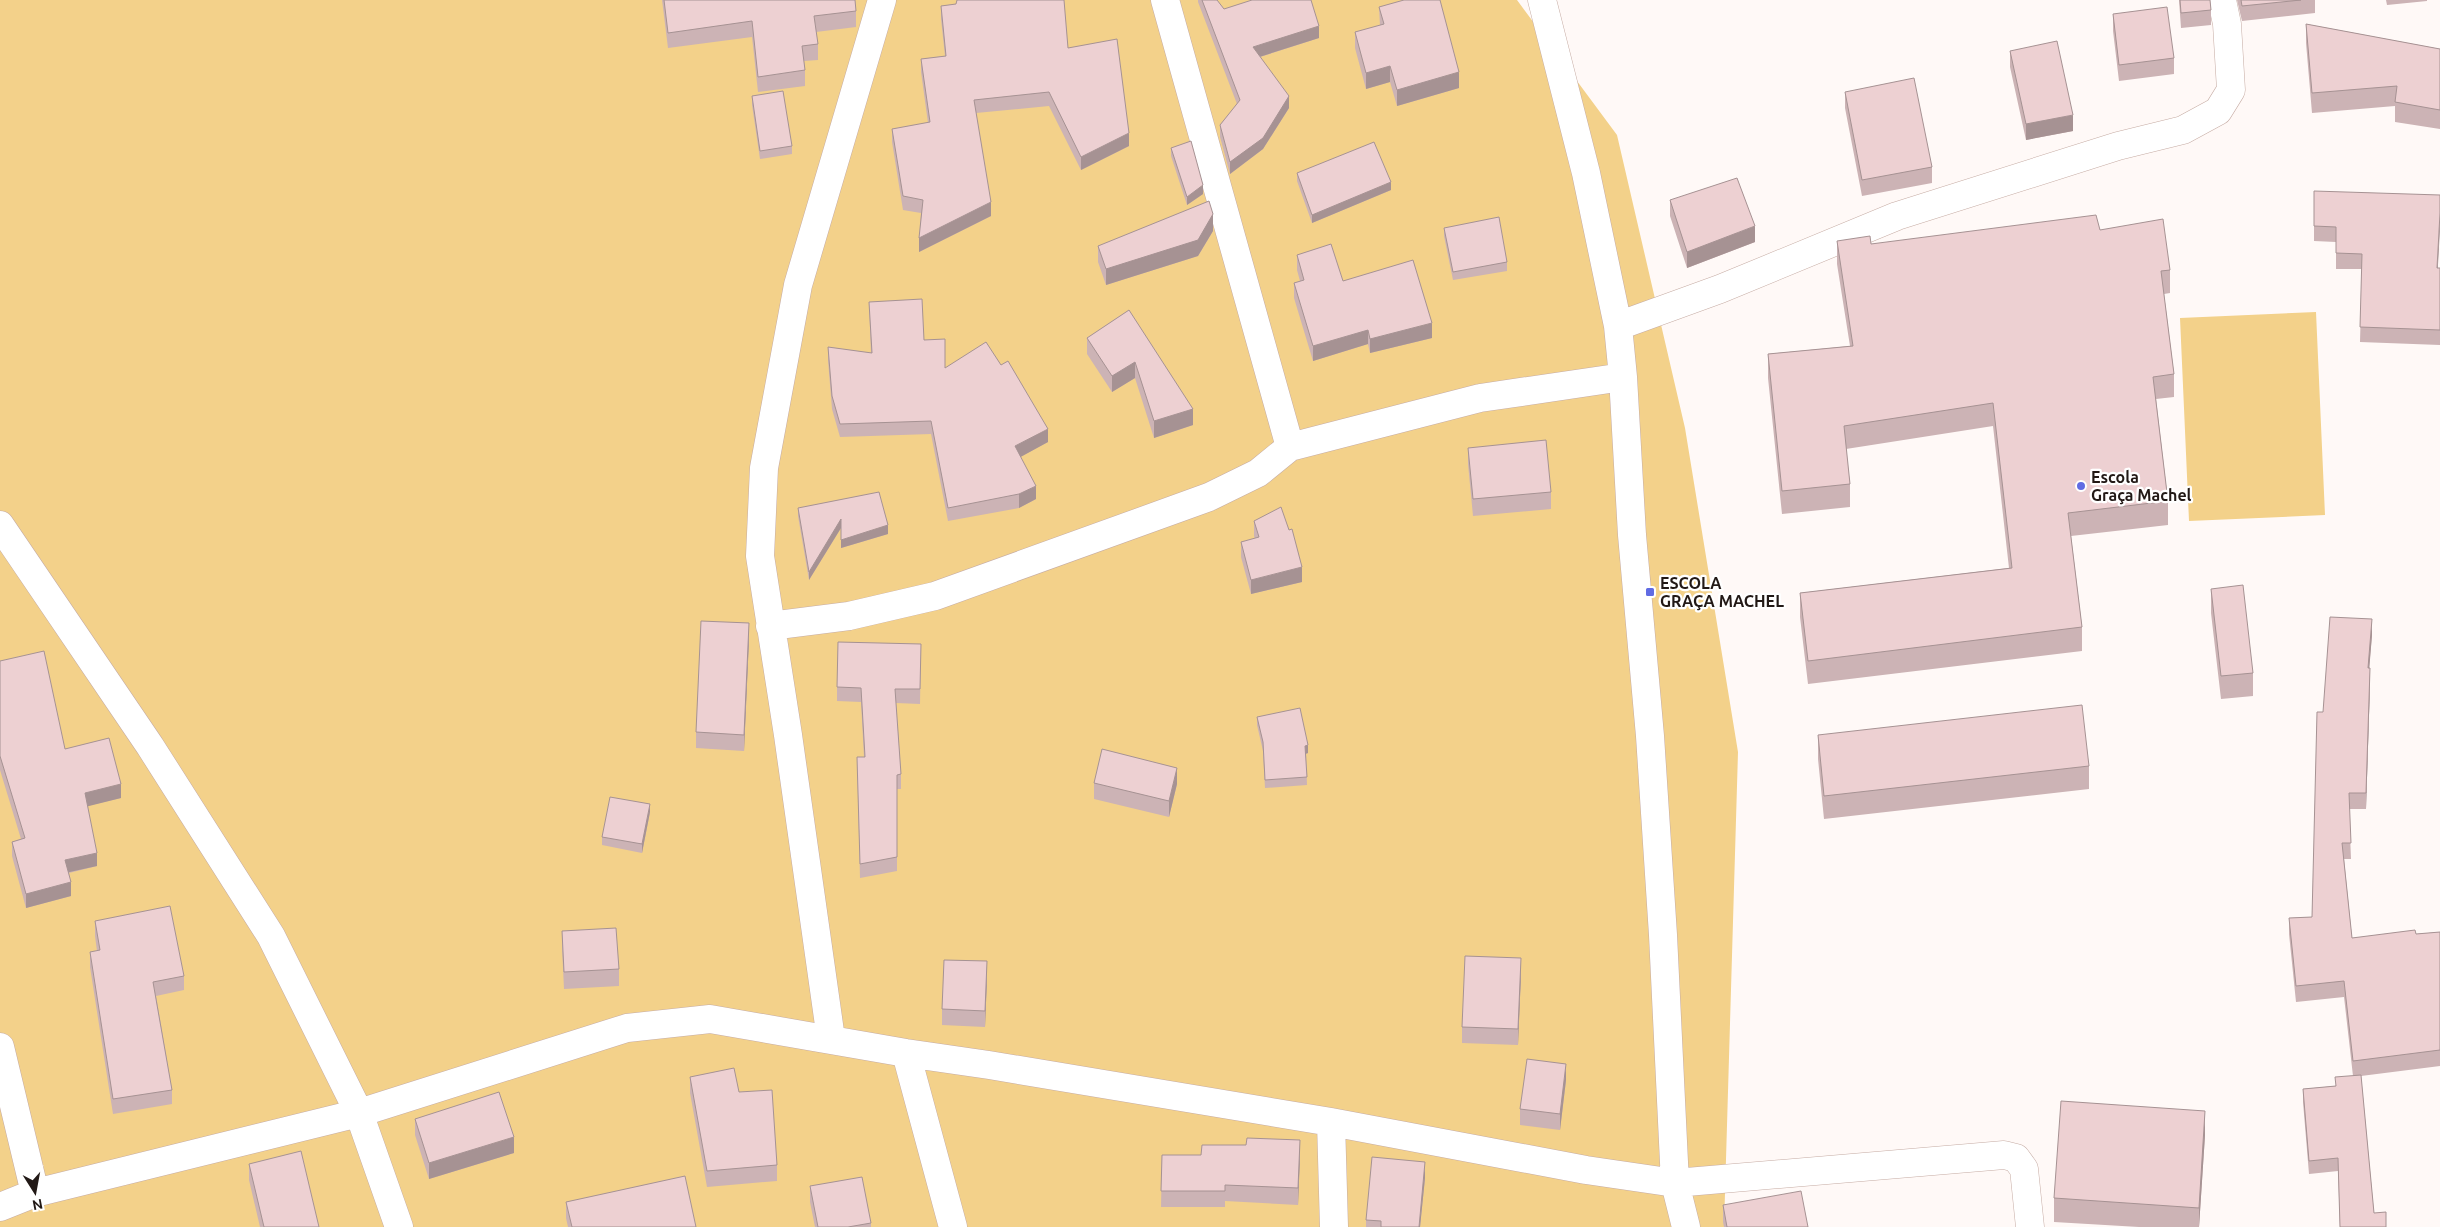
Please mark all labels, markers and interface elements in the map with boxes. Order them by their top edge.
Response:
place label: Escola Graça Machel [2091,468,2192,505]
marker: Escola Graça Machel [2075,480,2087,492]
place label: ESCOLA GRAÇA MACHEL [1660,574,1784,611]
marker: ESCOLA GRAÇA MACHEL [1644,586,1656,598]
north arrow [10,1167,60,1217]
text: N [31,1196,44,1214]

